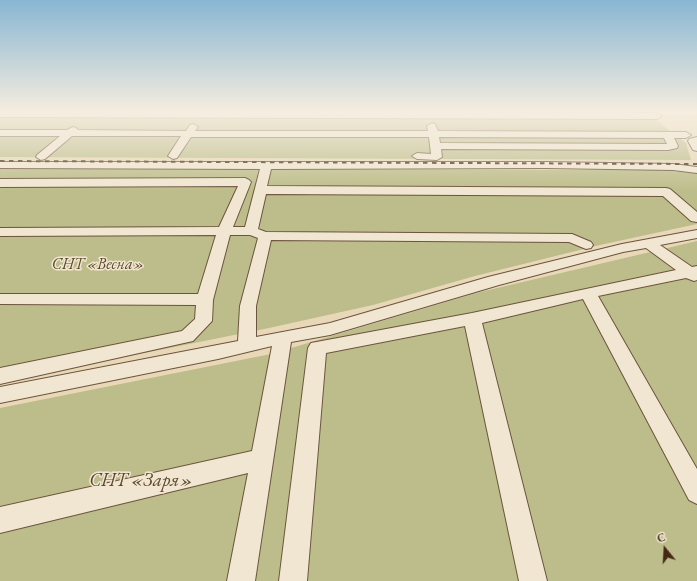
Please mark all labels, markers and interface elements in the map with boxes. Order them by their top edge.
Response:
park label: СНТ «Весна» [52,255,144,275]
park label: СНТ «Заря» [89,470,193,492]
north arrow [645,529,685,569]
text: С [655,530,667,545]

